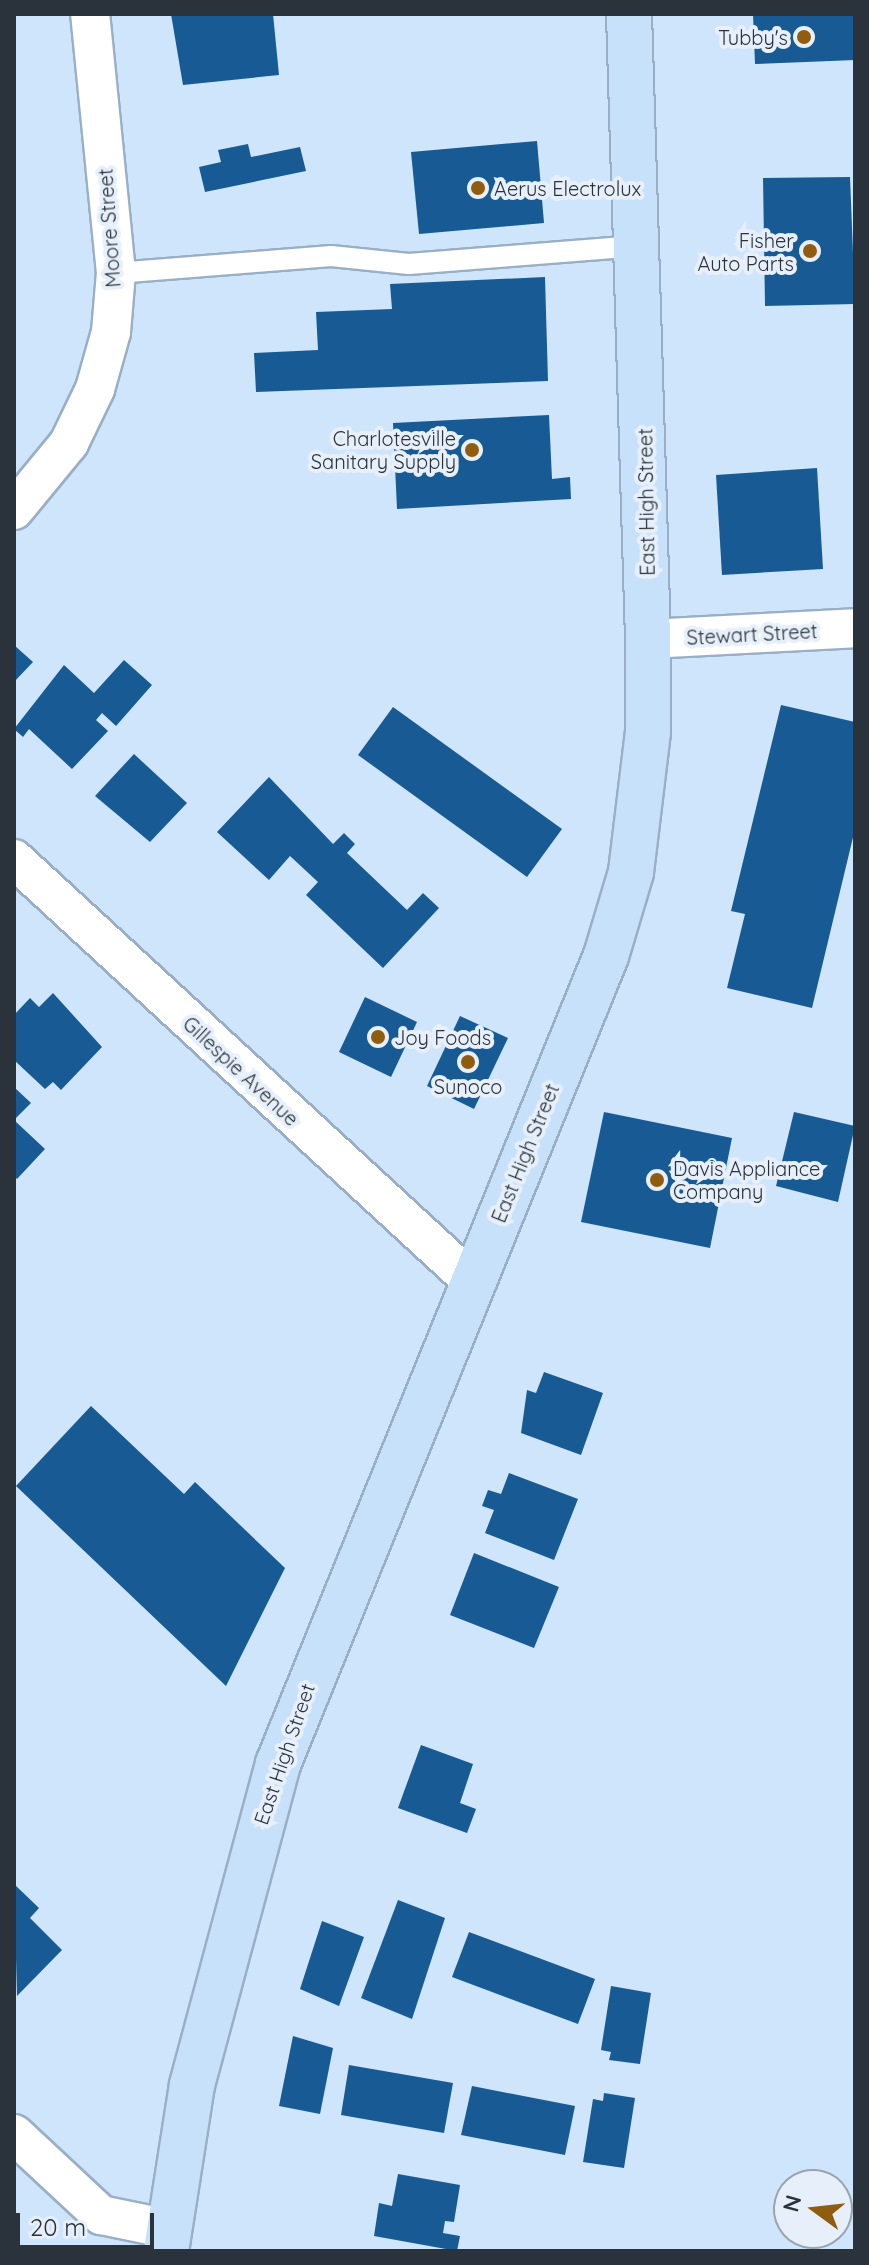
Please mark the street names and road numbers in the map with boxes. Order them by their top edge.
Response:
street label: Moore Street [93,168,125,288]
street label: East High Street [633,428,659,576]
street label: Stewart Street [686,619,818,649]
street label: Gillespie Avenue [178,1011,304,1131]
street label: East High Street [486,1080,564,1226]
street label: East High Street [249,1680,319,1828]

